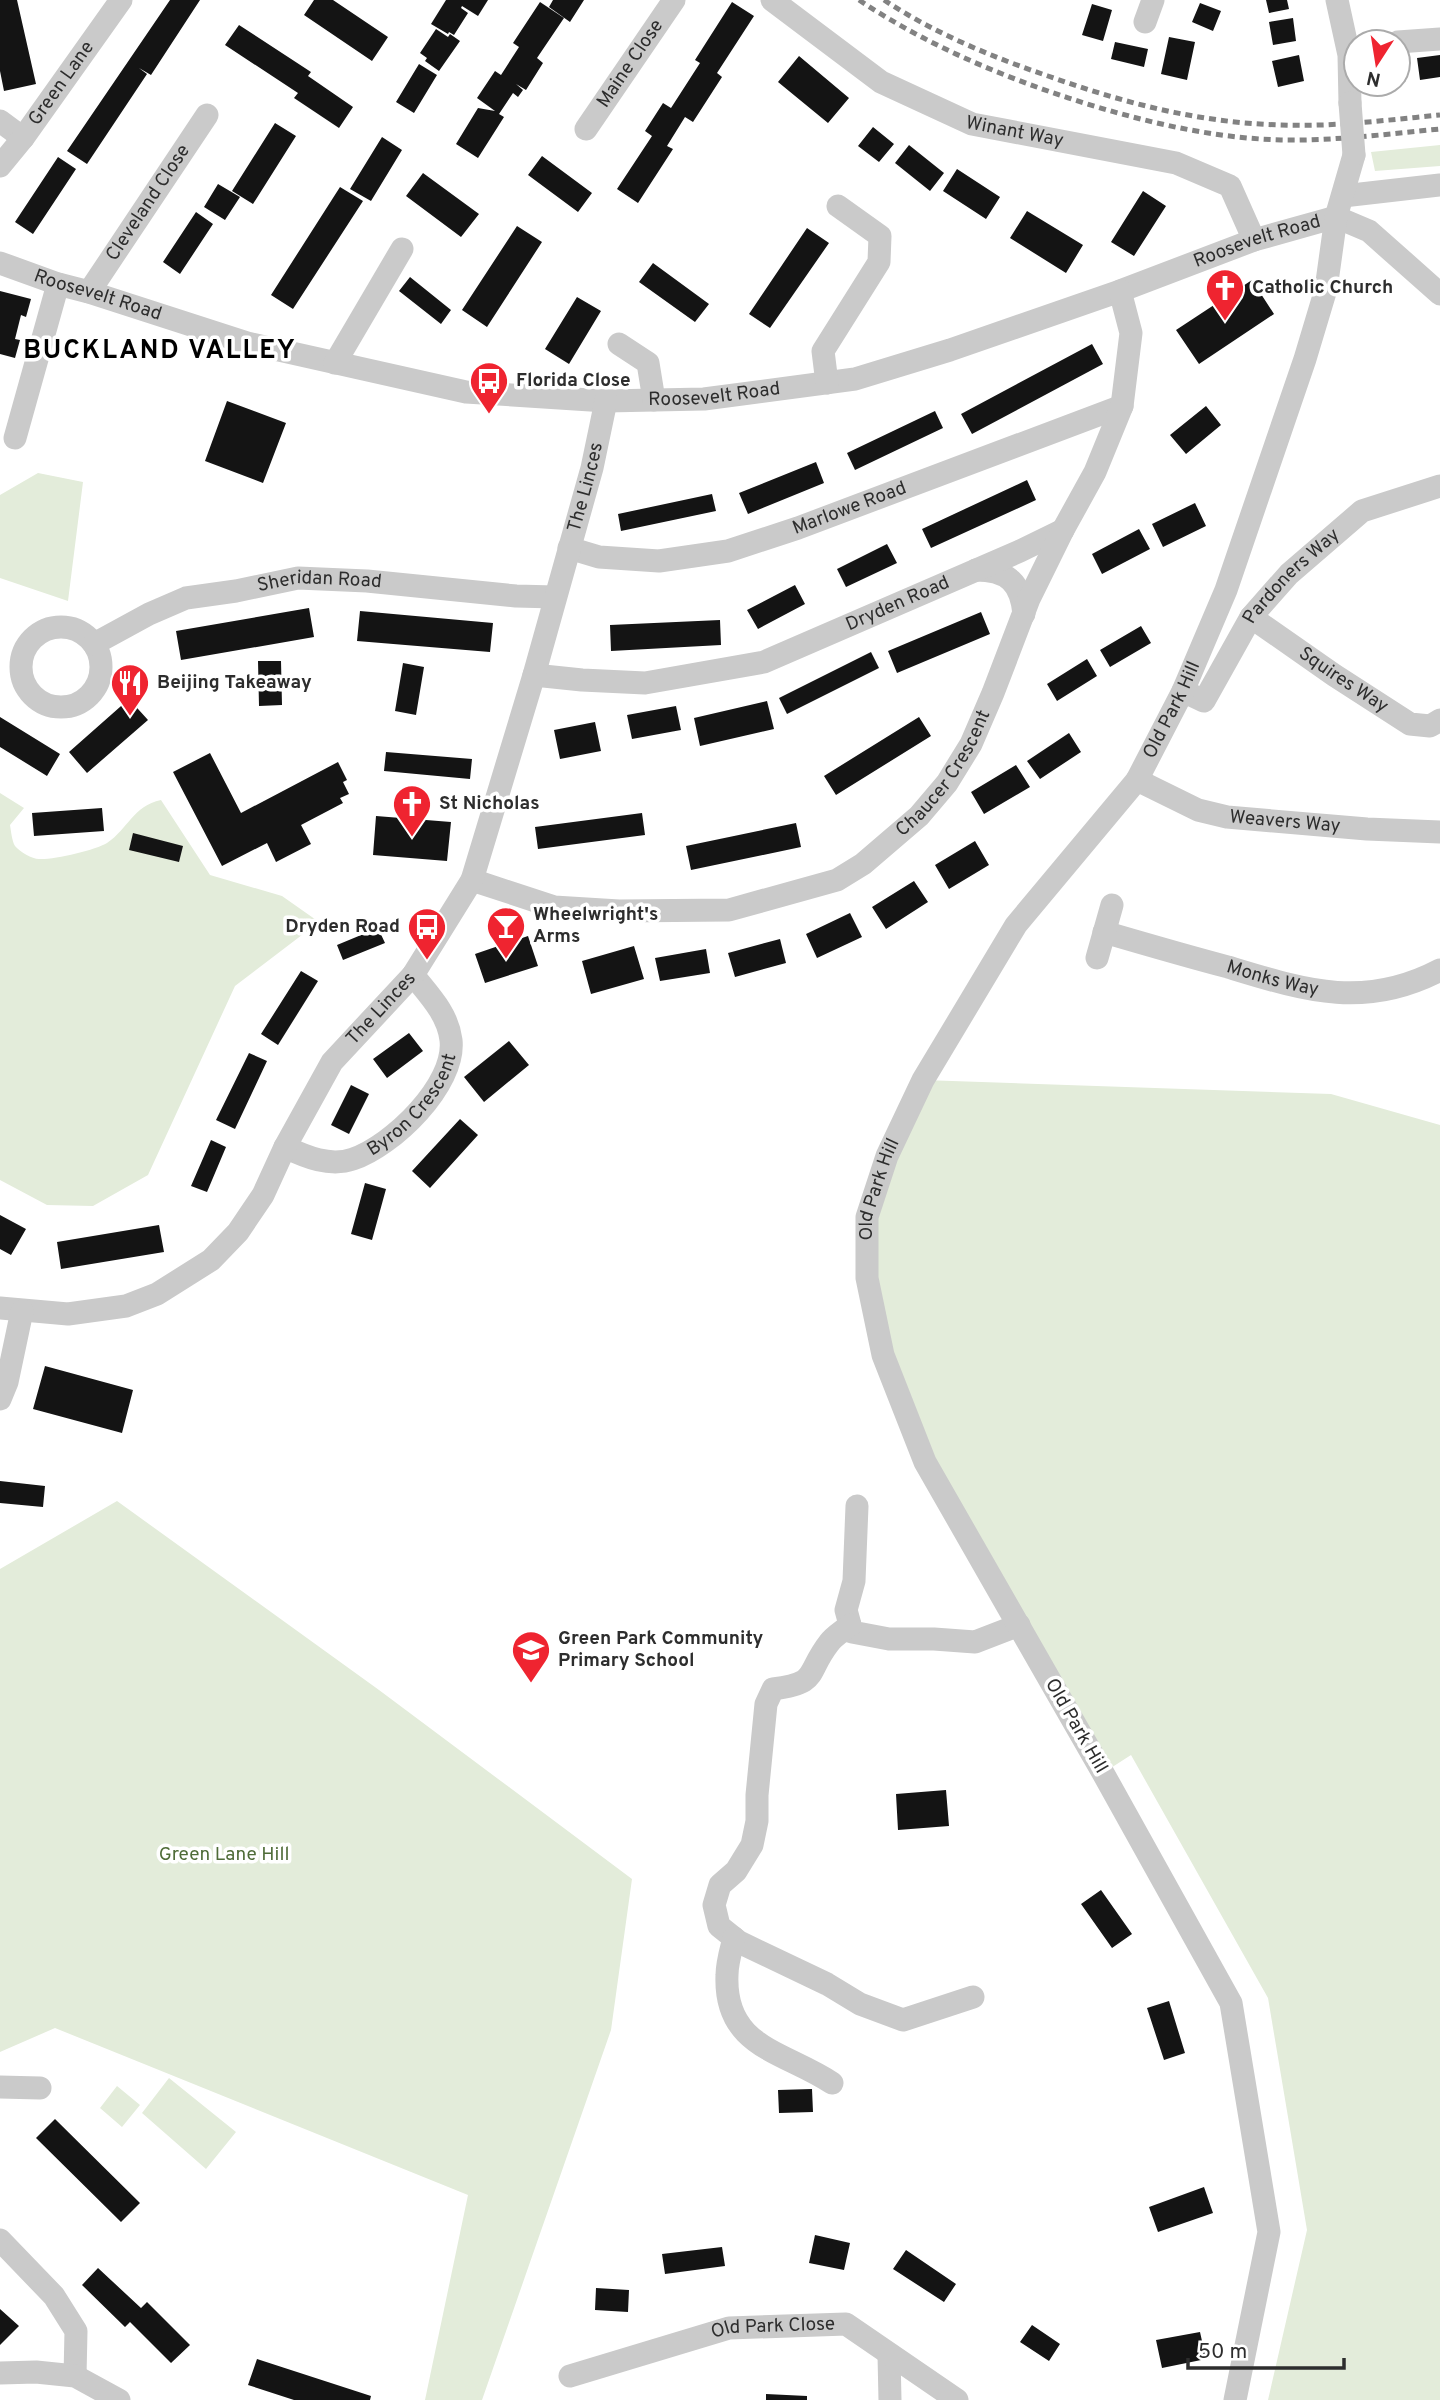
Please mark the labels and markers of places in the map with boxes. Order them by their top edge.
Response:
church icon: Catholic Church [1204,267,1246,322]
place label: Catholic Church [1252,276,1393,300]
bus stop icon: Florida Close [468,360,510,415]
place label: Florida Close [516,369,631,393]
restaurant icon: Beijing Takeaway [109,662,151,717]
place label: Beijing Takeaway [157,671,312,695]
church icon: St Nicholas [391,783,433,838]
place label: St Nicholas [439,792,540,816]
place label: Wheelwright's Arms [533,903,658,949]
bar icon: Wheelwright's Arms [485,905,527,960]
bus stop icon: Dryden Road [406,906,448,961]
place label: Dryden Road [285,915,400,939]
place label: Green Park Community Primary School [558,1627,764,1673]
school or university icon: Green Park Community Primary School [510,1629,552,1684]

